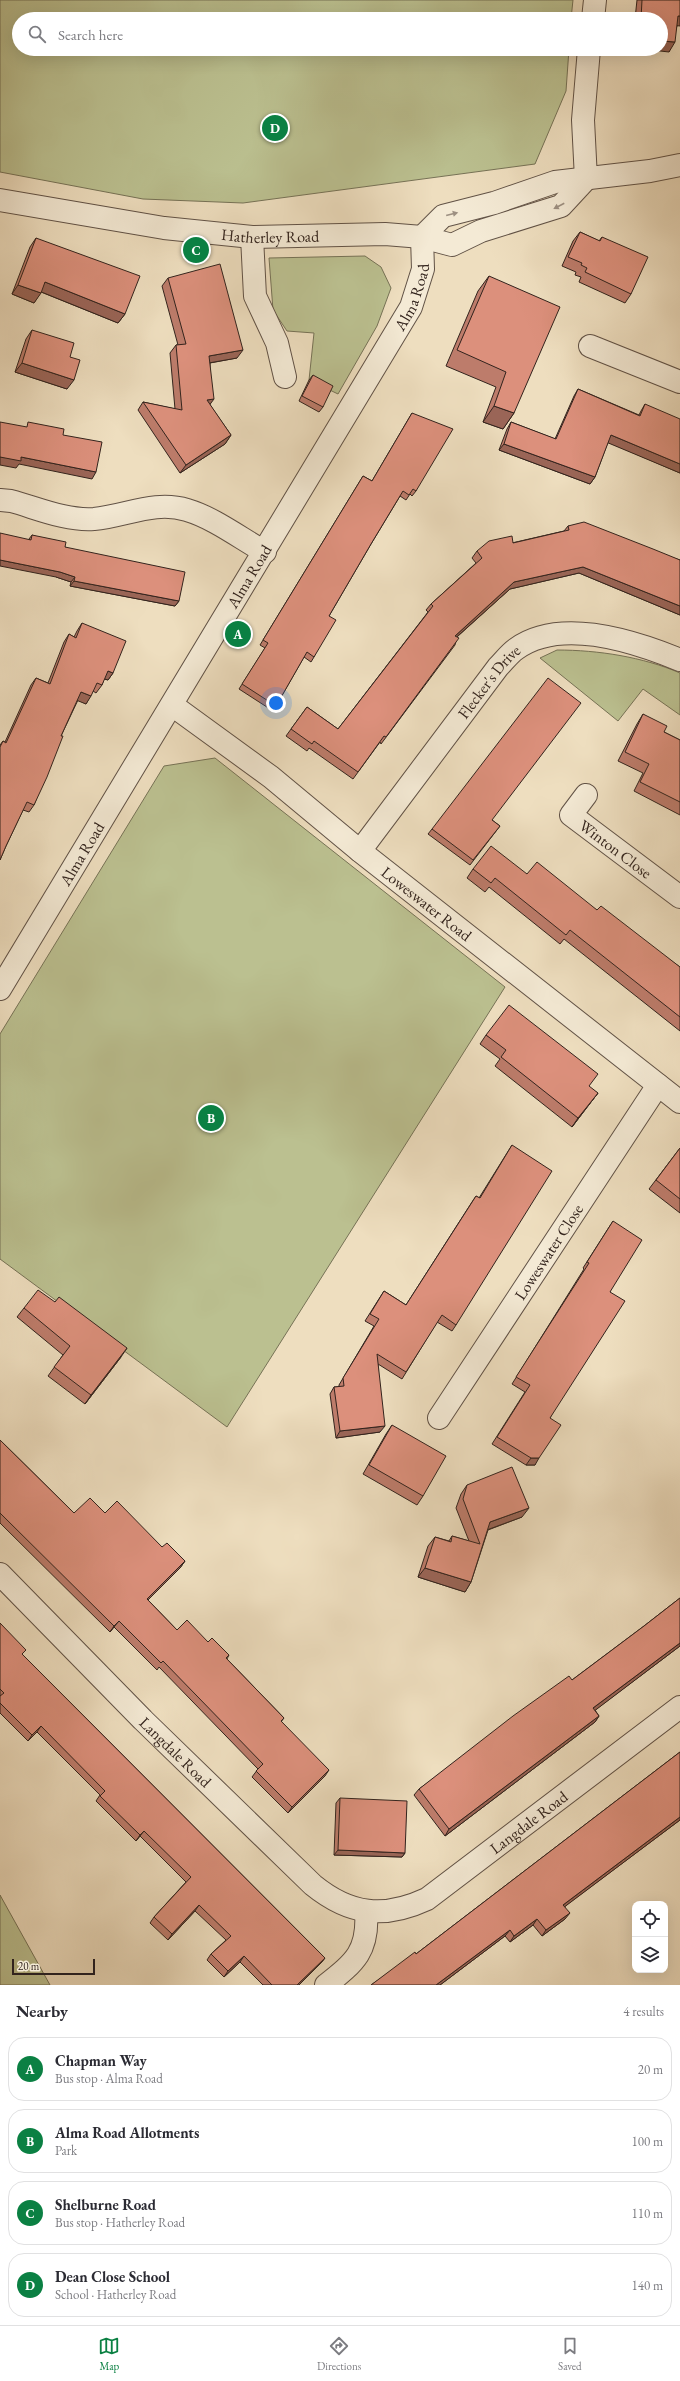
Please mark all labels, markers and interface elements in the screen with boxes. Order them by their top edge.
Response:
search box [12,12,668,56]
icon: search [26,23,48,45]
text: Search here [58,25,123,44]
pin: D [262,113,288,143]
one-way arrow [553,203,565,209]
one-way arrow [446,210,458,216]
street label: Hatherley Road [220,224,320,248]
pin: C [183,235,209,265]
street label: Alma Road [389,263,434,335]
street label: Alma Road [222,540,277,613]
pin: A [225,619,251,649]
street label: Flecker's Drive [453,640,524,723]
your location [266,693,286,713]
street label: Winton Close [575,815,656,883]
street label: Alma Road [54,818,110,890]
street label: Loweswater Road [377,862,477,946]
pin: B [198,1103,224,1133]
street label: Loweswater Close [510,1200,588,1304]
street label: Langdale Road [135,1712,217,1793]
street label: Langdale Road [486,1786,573,1859]
map controls [632,1901,668,1973]
button: locate [632,1901,668,1937]
button: layers [632,1937,668,1973]
scale bar [12,1957,95,1976]
text: 20 m [18,1959,39,1973]
text: Nearby [16,2000,68,2022]
text: 4 results [623,2003,664,2020]
text: Chapman Way [55,2051,147,2070]
text: A [25,2061,35,2078]
text: 20 m [638,2061,663,2078]
text: Bus stop · Alma Road [55,2070,163,2087]
text: Alma Road Allotments [55,2123,199,2142]
text: B [26,2133,34,2150]
text: 100 m [632,2133,663,2150]
text: Park [55,2142,77,2159]
text: Shelburne Road [55,2195,156,2214]
text: C [25,2205,35,2222]
text: 110 m [632,2205,663,2222]
text: Bus stop · Hatherley Road [55,2214,185,2231]
text: Dean Close School [55,2267,170,2286]
text: D [25,2277,35,2294]
text: 140 m [632,2277,663,2294]
text: School · Hatherley Road [55,2286,176,2303]
tab: Map [98,2335,120,2373]
tab: Directions [317,2335,361,2373]
tab: Saved [558,2335,582,2373]

